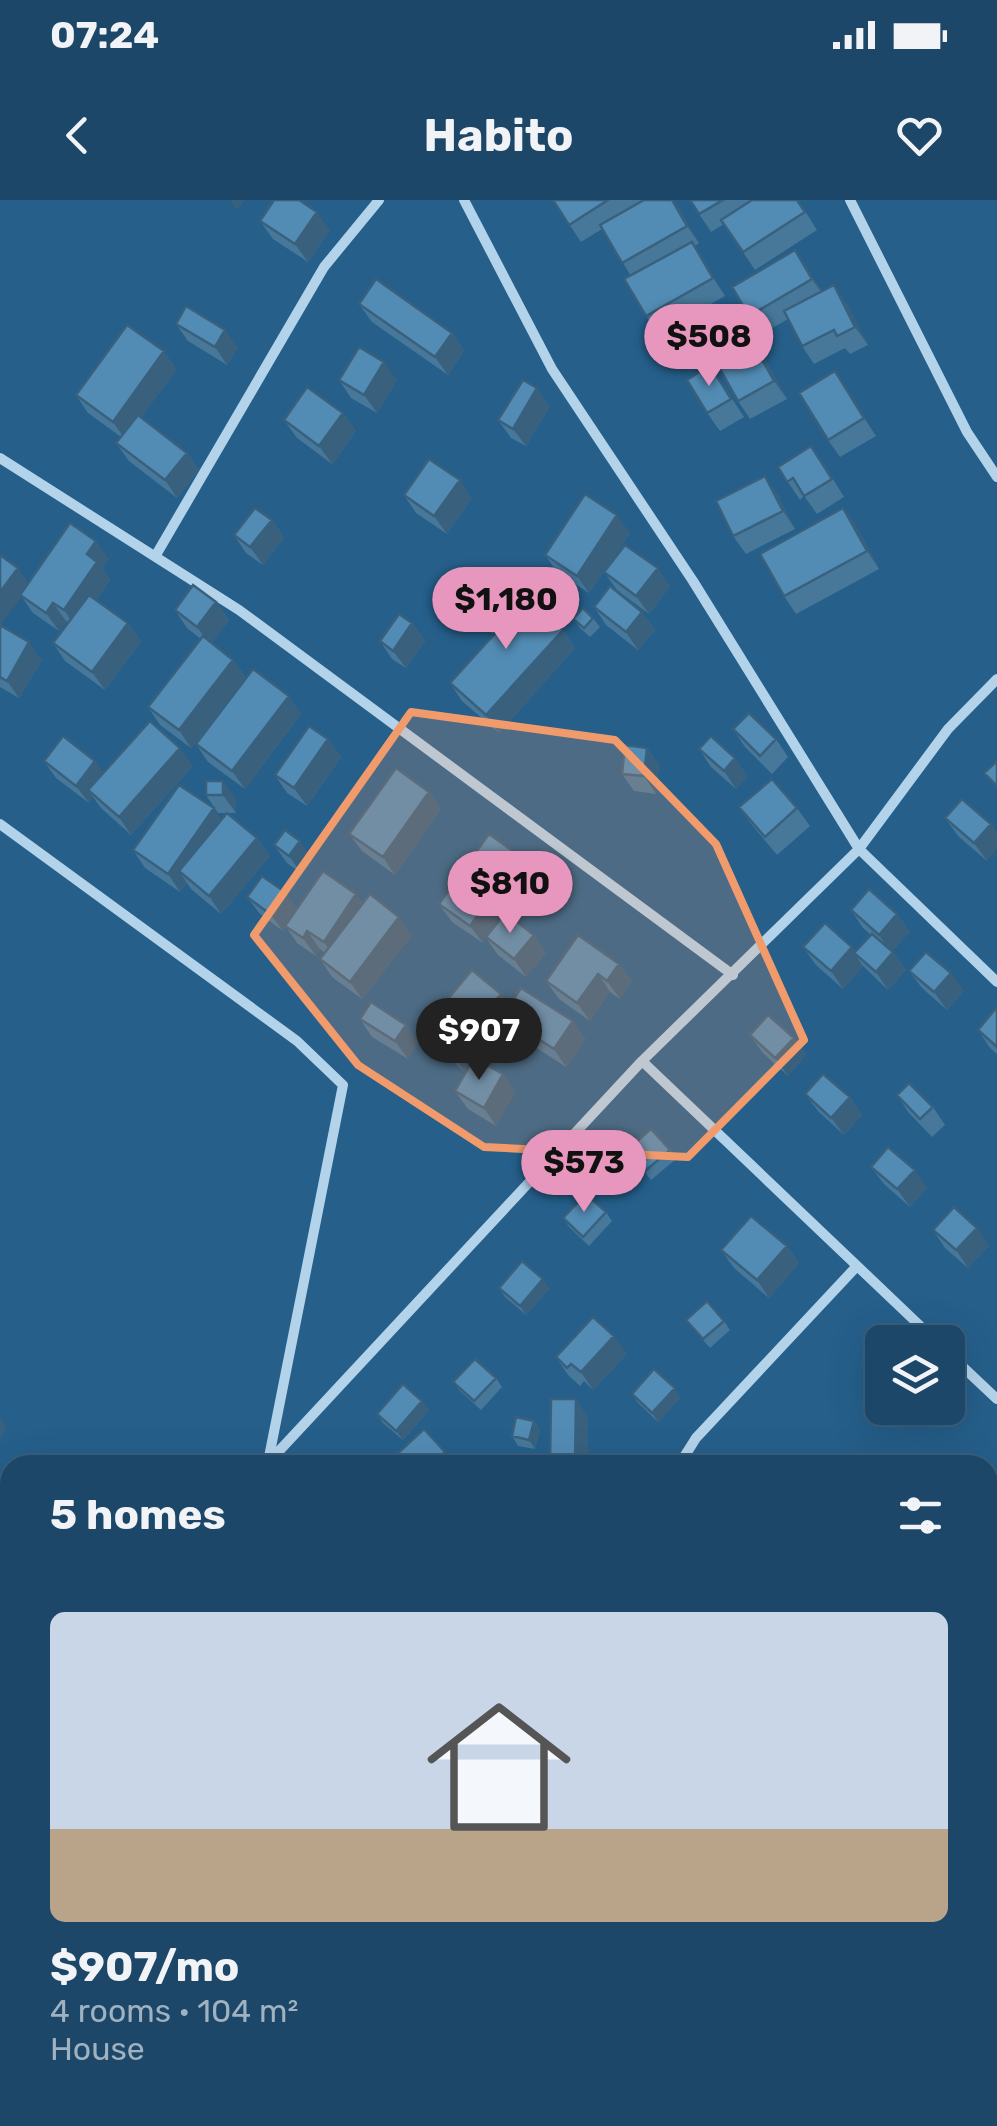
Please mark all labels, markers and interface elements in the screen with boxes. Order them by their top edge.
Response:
text: 07:24 [50,12,159,58]
icon: back [50,108,105,163]
icon: heart [892,108,947,163]
text: Habito [424,109,573,162]
pin: $508 [650,304,768,389]
text: $508 [666,317,752,355]
pin: $1,180 [425,567,587,652]
text: $1,180 [454,580,558,618]
pin: $810 [451,851,569,936]
text: $810 [470,864,550,902]
pin: $907 [420,998,538,1083]
text: $907 [438,1011,520,1049]
pin: $573 [525,1130,643,1215]
text: $573 [543,1143,625,1181]
map controls [865,1325,965,1425]
button: layers [865,1325,965,1425]
icon: filters [893,1488,948,1543]
text: 5 homes [50,1490,226,1540]
icon: home [409,1677,589,1857]
text: $907/mo [50,1942,240,1992]
text: 4 rooms · 104 m² [50,1992,298,2030]
text: House [50,2030,145,2068]

